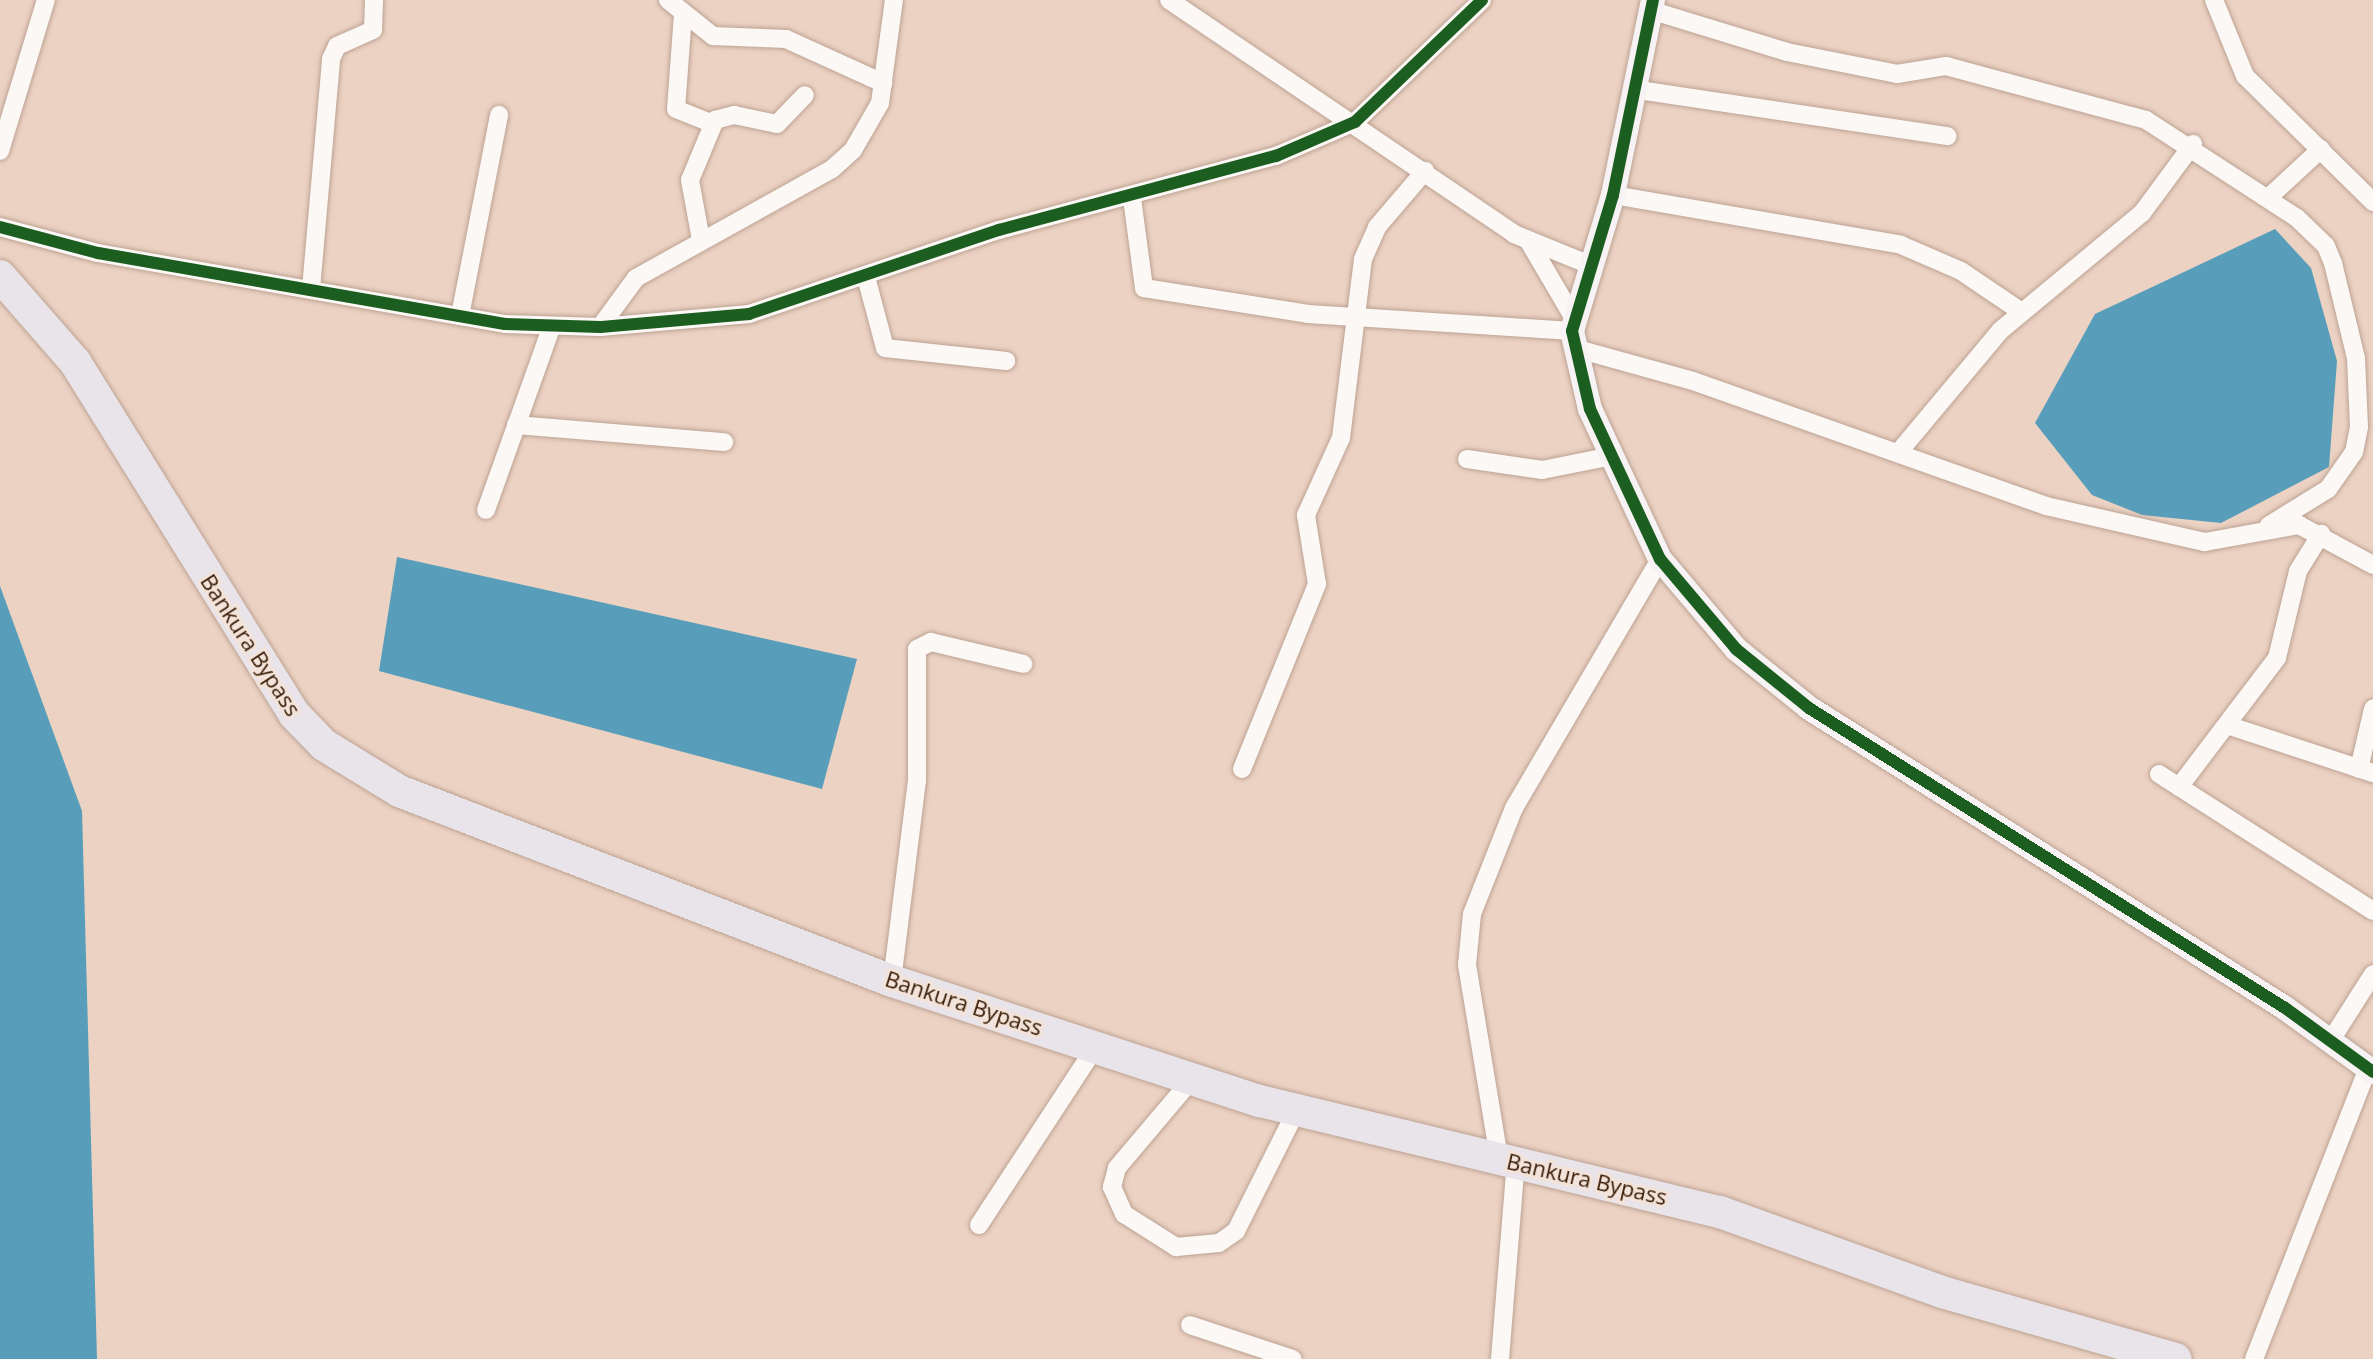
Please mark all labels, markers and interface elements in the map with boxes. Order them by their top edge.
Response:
street label: Bankura Bypass [195,569,307,721]
street label: Bankura Bypass [882,965,1046,1041]
street label: Bankura Bypass [1504,1148,1670,1210]

